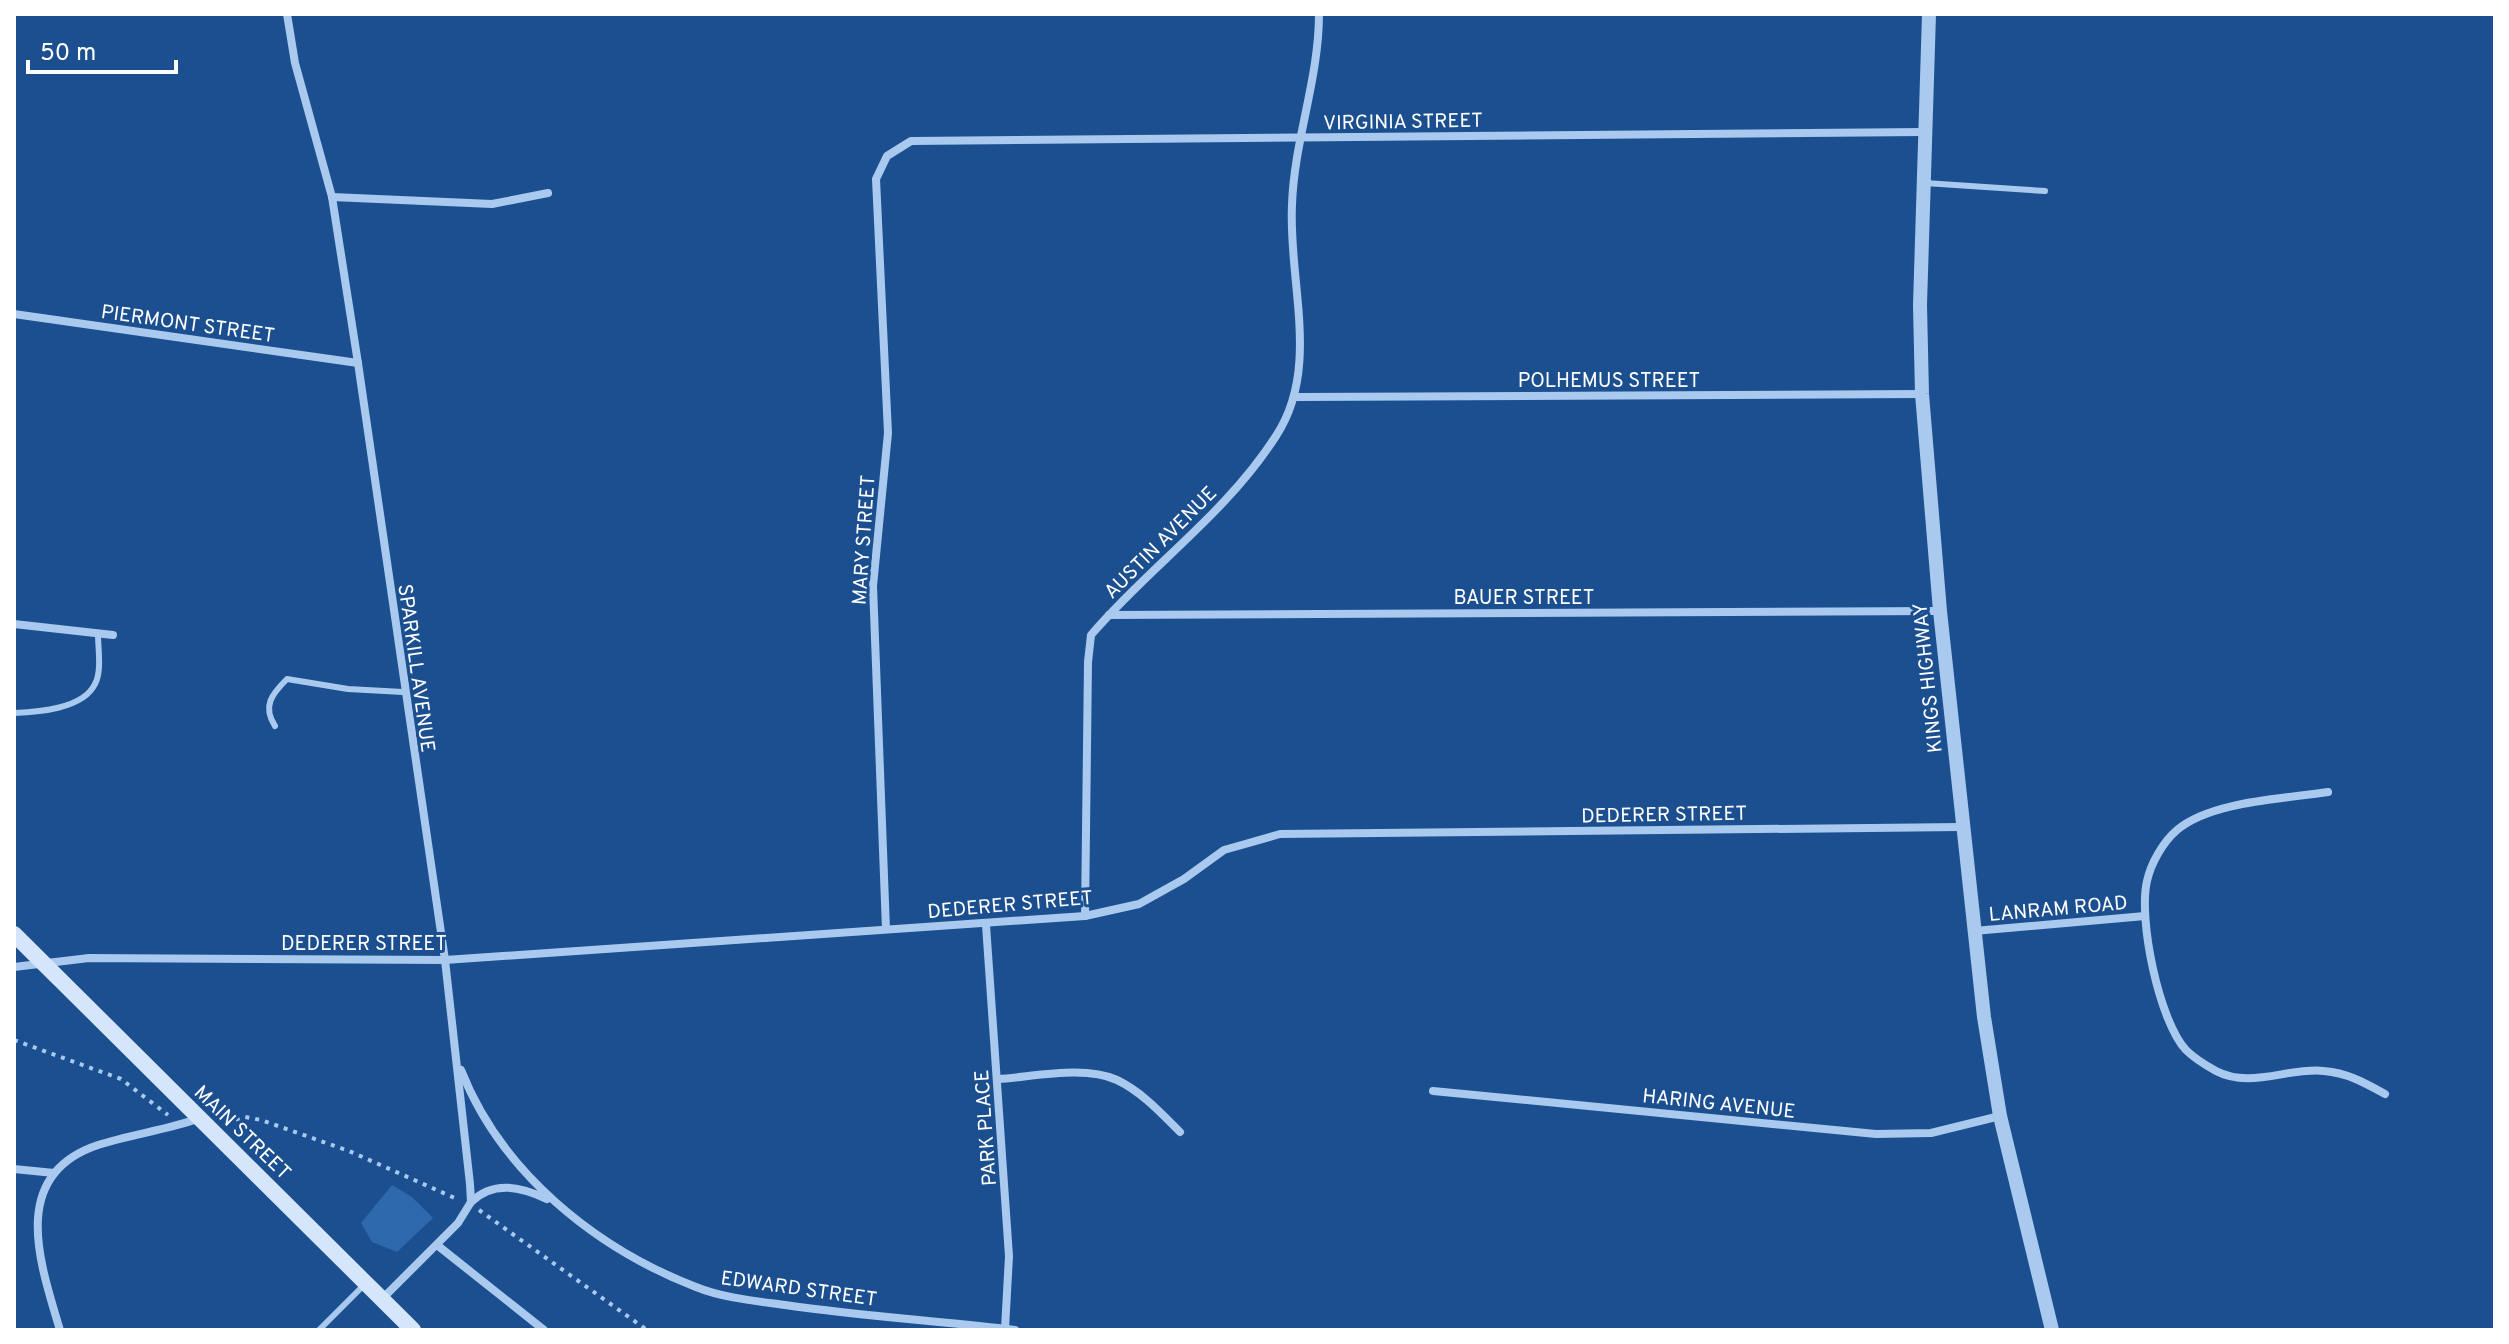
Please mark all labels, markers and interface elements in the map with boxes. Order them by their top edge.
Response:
scale bar [28,24,176,74]
text: 50 m [40,39,96,69]
street label: VIRGINIA STREET [1323,109,1483,137]
street label: PIERMONT STREET [99,300,276,350]
street label: POLHEMUS STREET [1518,369,1700,395]
street label: MARY STREET [847,474,883,606]
street label: AUSTIN AVENUE [1099,481,1223,605]
street label: SPARKILL AVENUE [390,582,440,754]
street label: BAUER STREET [1454,586,1594,612]
street label: KINGS HIGHWAY [1908,601,1950,754]
street label: DEDERER STREET [1581,802,1747,830]
street label: DEDERER STREET [926,886,1094,926]
street label: LANRAM ROAD [1988,891,2129,929]
street label: DEDERER STREET [281,932,447,958]
street label: PARK PLACE [970,1069,1004,1187]
street label: MAIN STREET [188,1081,296,1186]
street label: HARING AVENUE [1641,1084,1797,1126]
street label: EDWARD STREET [719,1266,879,1314]

